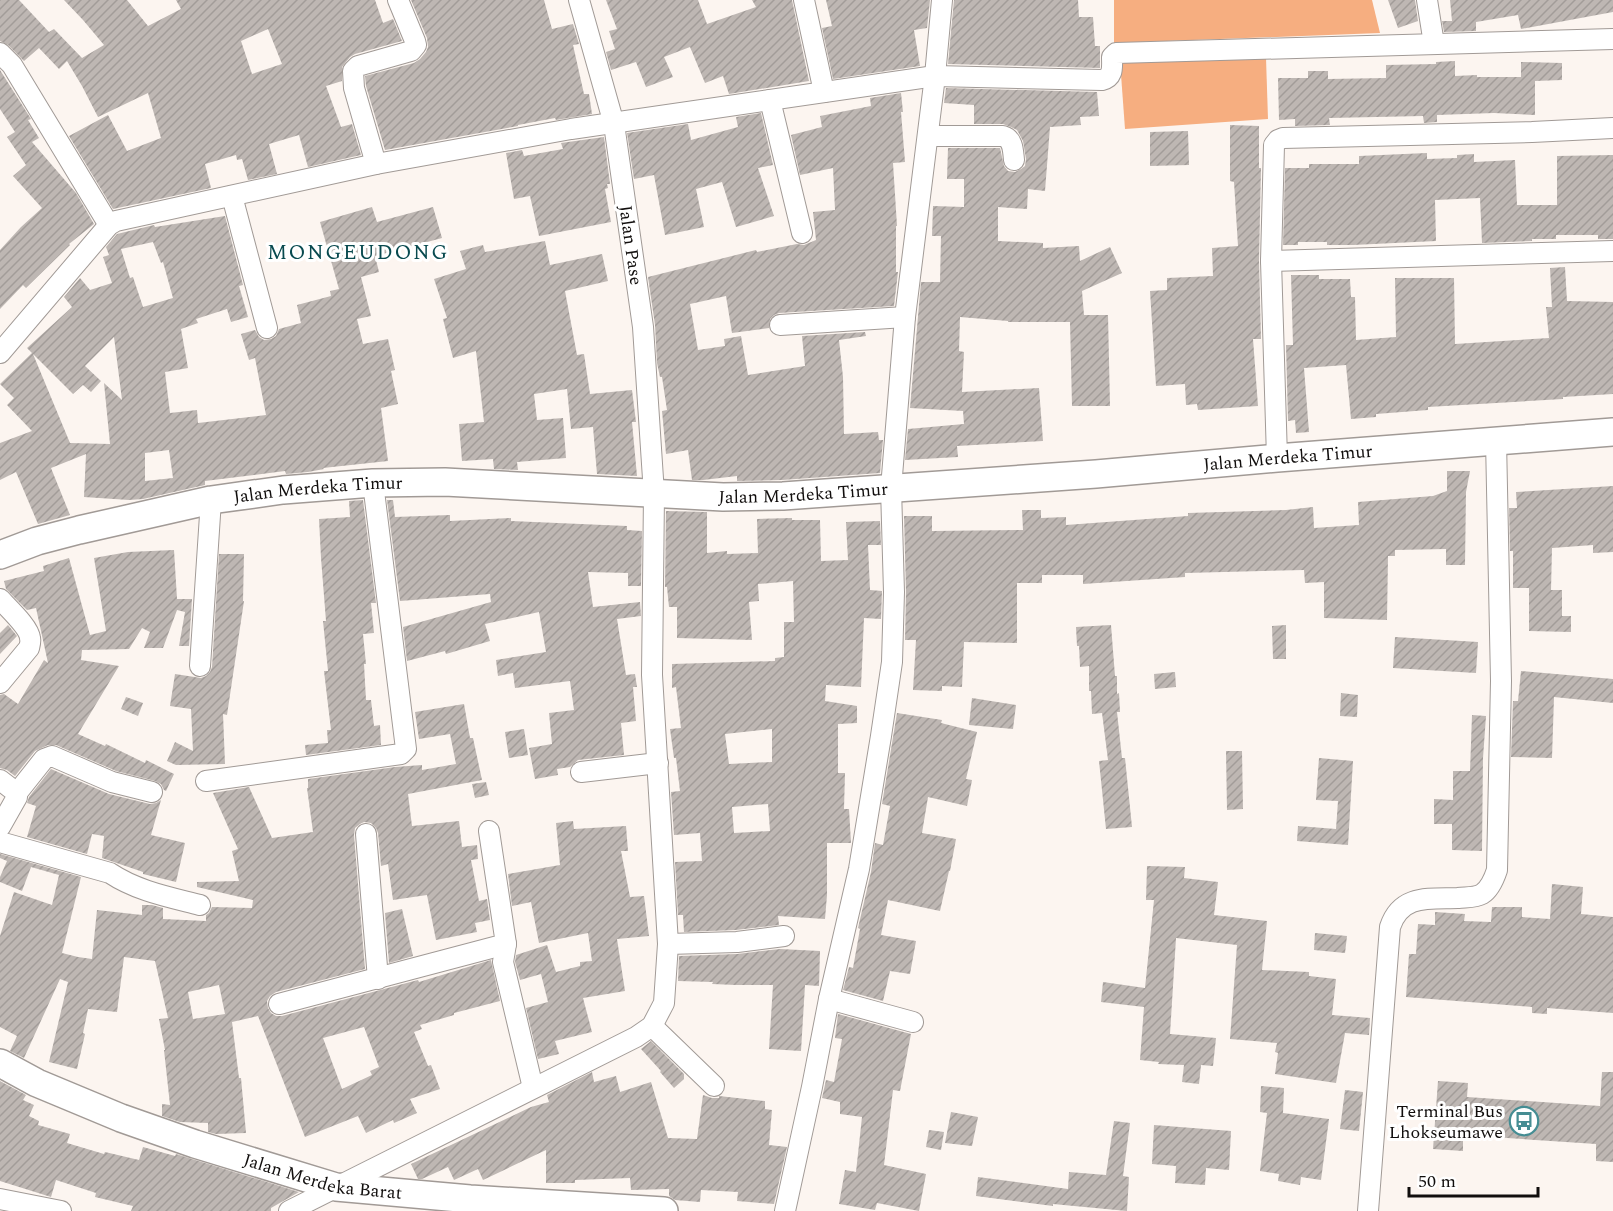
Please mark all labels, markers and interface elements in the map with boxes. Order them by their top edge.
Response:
street label: Jalan Pase [612,203,649,287]
district label: MONGEUDONG [267,237,449,269]
street label: Jalan Merdeka Timur [1202,438,1374,478]
street label: Jalan Merdeka Timur [232,470,403,511]
street label: Jalan Merdeka Timur [718,476,889,511]
place label: Terminal Bus Lhokseumawe [1389,1098,1503,1146]
bus stop icon: Terminal Bus Lhokseumawe [1508,1105,1540,1137]
street label: Jalan Merdeka Barat [240,1147,403,1207]
scale bar [1409,1160,1538,1198]
text: 50 m [1418,1168,1456,1195]

